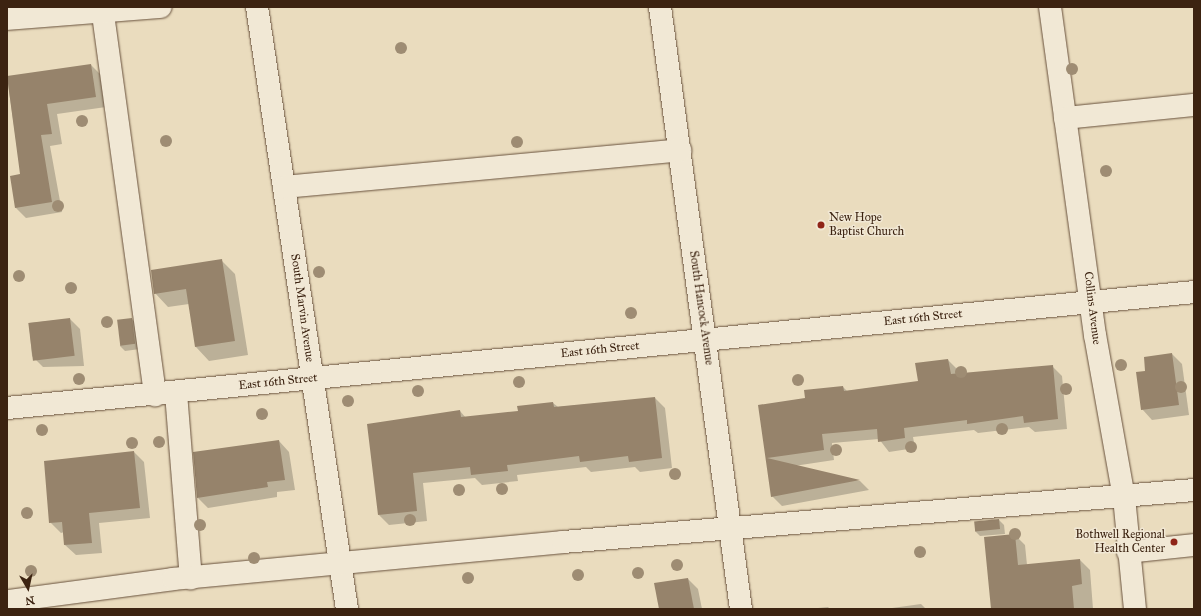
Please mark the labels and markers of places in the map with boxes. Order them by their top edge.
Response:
place label: New Hope Baptist Church [829,211,904,239]
marker: New Hope Baptist Church [816,220,826,230]
place label: Bothwell Regional Health Center [1075,528,1165,556]
marker: Bothwell Regional Health Center [1168,536,1180,548]

